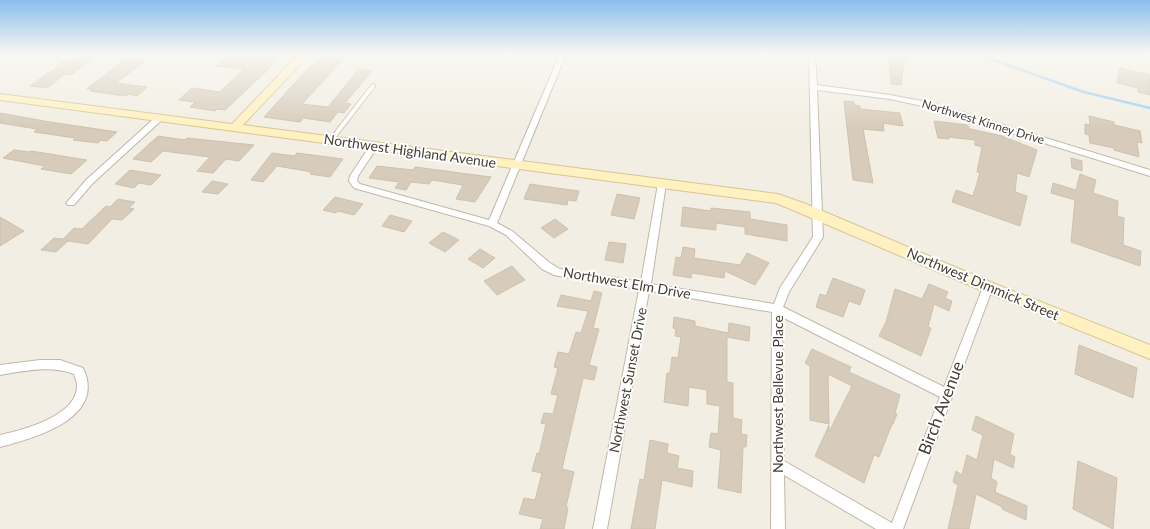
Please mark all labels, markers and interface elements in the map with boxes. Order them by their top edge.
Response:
street label: Northwest Kinney Drive [920,96,1046,147]
street label: Northwest Highland Avenue [323,130,497,171]
street label: Northwest Dimmick Street [905,244,1062,323]
street label: Northwest Elm Drive [562,263,692,302]
street label: Northwest Sunset Drive [605,306,650,454]
street label: Northwest Bellevue Place [769,315,786,473]
street label: Birch Avenue [913,358,968,458]

